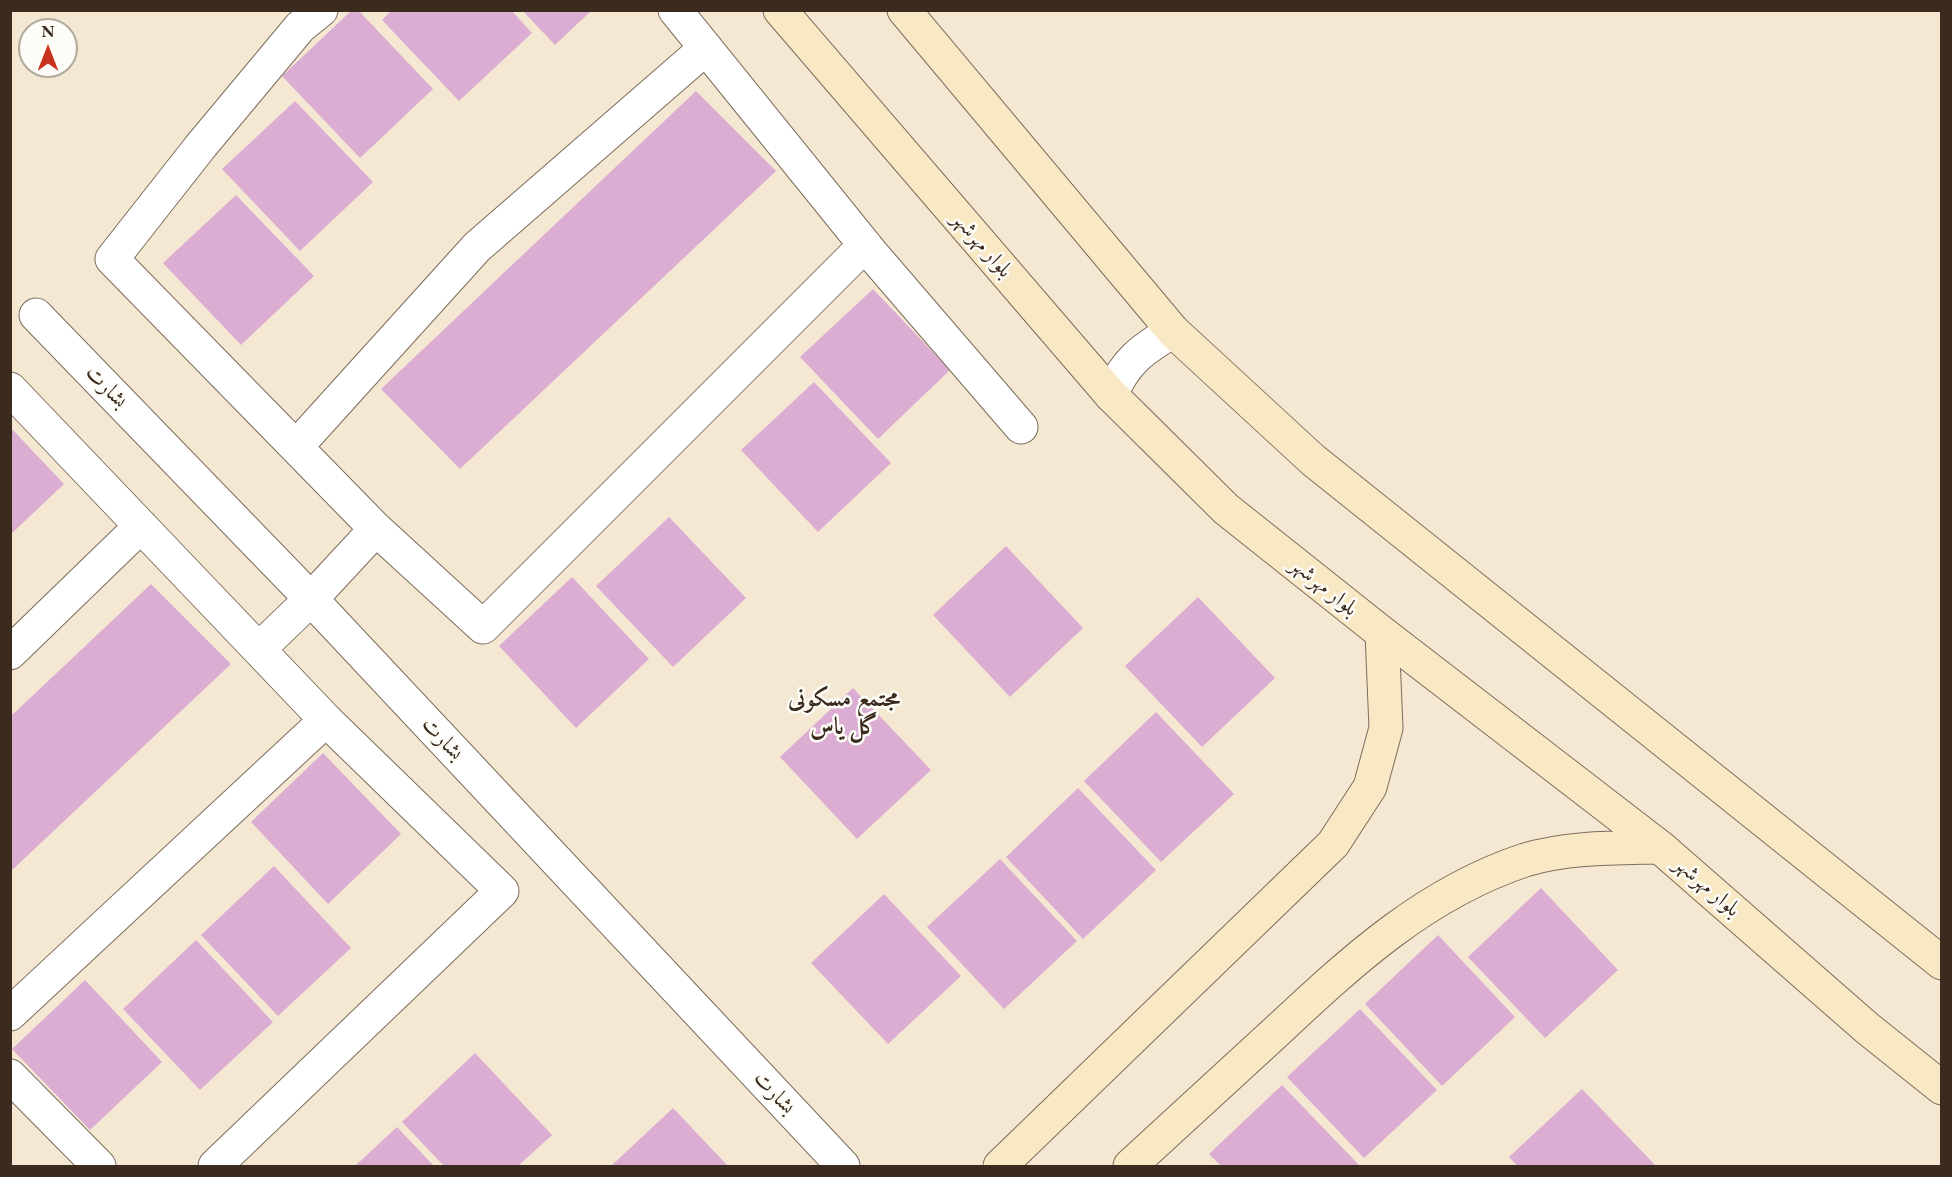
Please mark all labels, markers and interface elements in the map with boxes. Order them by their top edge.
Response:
north arrow [18,18,78,78]
text: N [42,21,54,42]
street label: بلوار مهرشهر [946,206,1018,284]
street label: بشارت [79,360,133,414]
street label: بلوار مهرشهر [1285,552,1363,622]
district label: مجتمع مسکونی گل یاس [788,685,900,741]
street label: بشارت [415,712,469,766]
street label: بلوار مهرشهر [1668,851,1746,923]
street label: بشارت [747,1066,801,1120]

